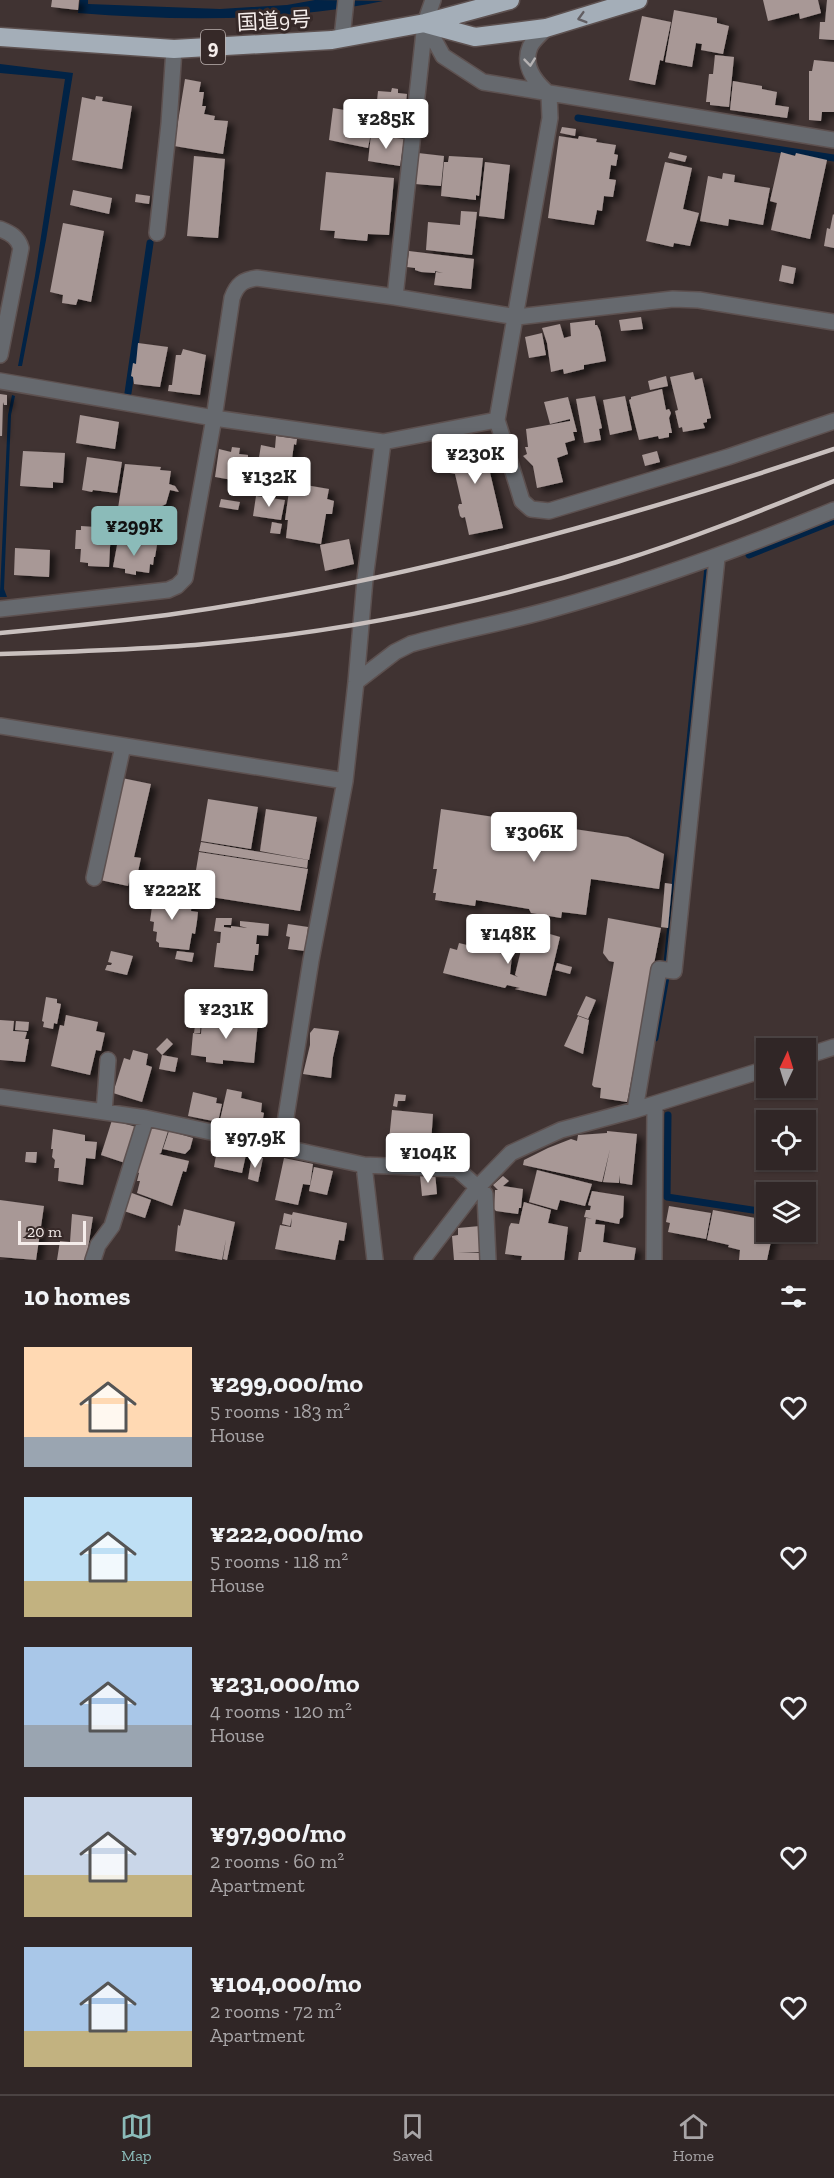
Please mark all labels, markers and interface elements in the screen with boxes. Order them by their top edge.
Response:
street label: 国道9号 [236,6,312,35]
one-way arrow [577,10,587,23]
road number: 9 [201,30,225,64]
one-way arrow [523,57,536,66]
pin: ¥285K [344,99,428,150]
text: ¥285K [357,106,415,130]
pin: ¥230K [433,434,517,485]
text: ¥230K [446,441,504,465]
pin: ¥132K [227,457,311,508]
text: ¥132K [242,464,296,488]
pin: ¥299K [92,506,176,557]
text: ¥299K [105,513,163,537]
pin: ¥306K [492,812,576,863]
text: ¥306K [505,819,563,843]
pin: ¥222K [130,870,214,921]
text: ¥222K [143,877,201,901]
pin: ¥148K [466,914,550,965]
text: ¥148K [480,921,536,945]
pin: ¥231K [184,989,268,1040]
text: ¥231K [199,996,253,1020]
north arrow [756,1038,816,1098]
map controls [756,1038,816,1242]
button: locate [756,1110,816,1170]
pin: ¥97.9K [206,1118,304,1169]
text: ¥97.9K [225,1125,285,1149]
pin: ¥104K [386,1133,470,1184]
text: ¥104K [400,1140,456,1164]
button: layers [756,1182,816,1242]
scale bar [18,1218,86,1246]
text: 20 m [27,1222,62,1241]
text: 10 homes [24,1280,130,1312]
icon: filters [777,1280,810,1313]
text: ¥299,000/mo [210,1367,363,1399]
icon: home [72,1371,144,1443]
icon: heart [777,1391,810,1424]
text: 5 rooms · 183 m² [210,1399,350,1423]
text: House [210,1423,264,1447]
text: ¥222,000/mo [210,1517,363,1549]
icon: home [72,1521,144,1593]
icon: heart [777,1541,810,1574]
text: 5 rooms · 118 m² [210,1549,348,1573]
text: House [210,1573,264,1597]
text: ¥231,000/mo [210,1667,360,1699]
icon: home [72,1671,144,1743]
icon: heart [777,1691,810,1724]
text: 4 rooms · 120 m² [210,1699,352,1723]
text: House [210,1723,264,1747]
text: ¥97,900/mo [210,1817,346,1849]
icon: home [72,1821,144,1893]
icon: heart [777,1841,810,1874]
text: 2 rooms · 60 m² [210,1849,344,1873]
text: Apartment [210,1873,305,1897]
text: ¥104,000/mo [210,1967,362,1999]
icon: home [72,1971,144,2043]
icon: heart [777,1991,810,2024]
text: 2 rooms · 72 m² [210,1999,342,2023]
text: Apartment [210,2023,305,2047]
tab: Map [120,2110,153,2165]
tab: Saved [393,2110,433,2165]
tab: Home [673,2110,714,2165]

